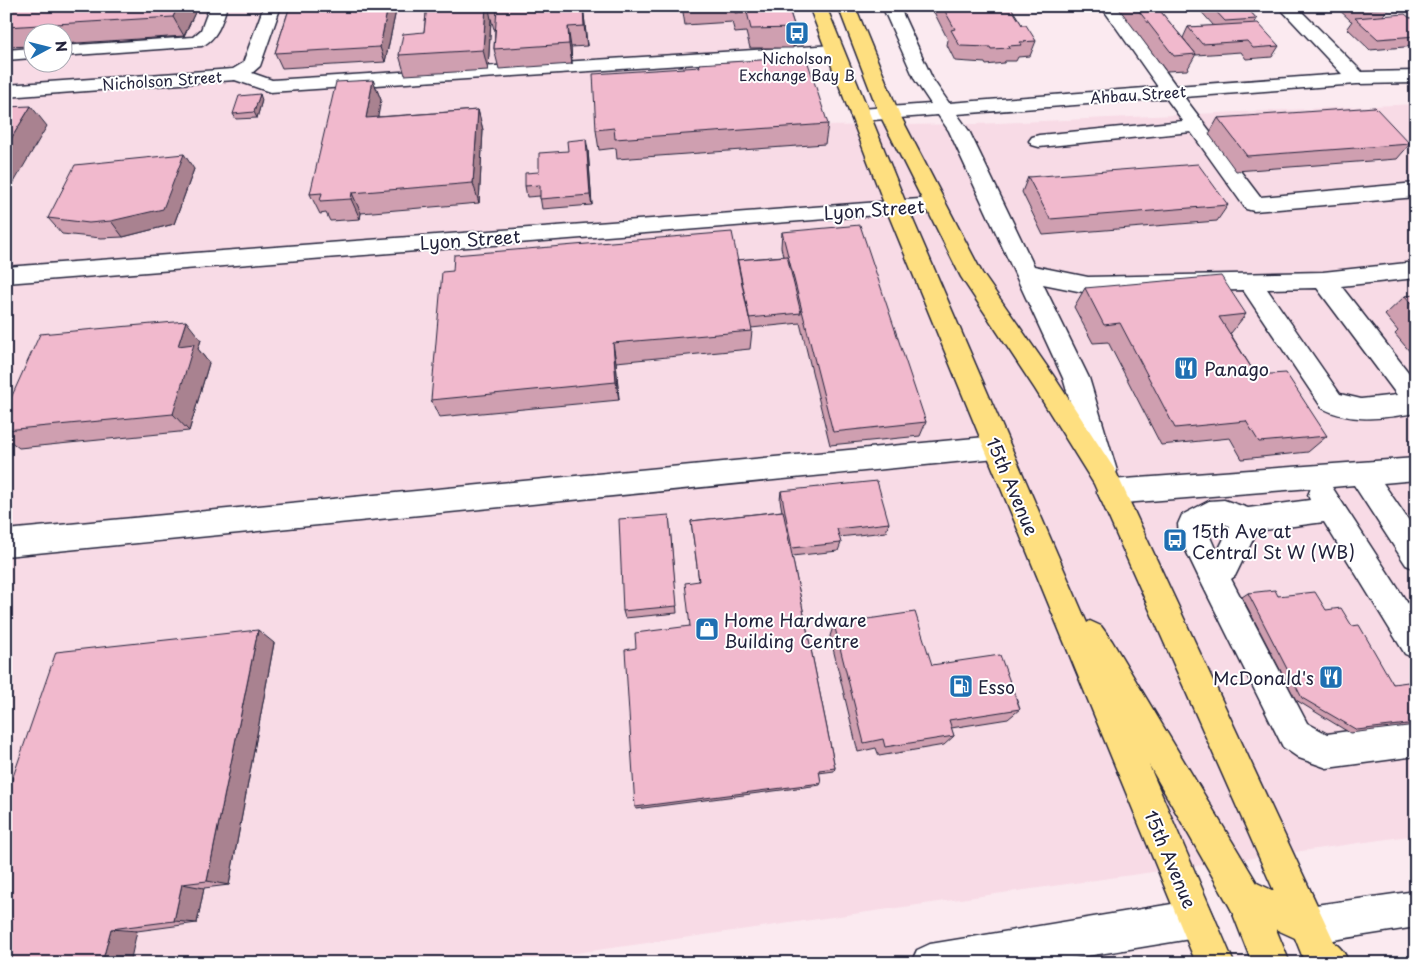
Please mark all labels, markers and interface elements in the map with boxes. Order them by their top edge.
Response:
bus stop icon: Nicholson Exchange Bay B [784,20,810,46]
north arrow [22,22,72,72]
text: N [50,40,72,53]
place label: Nicholson Exchange Bay B [739,46,855,86]
street label: Nicholson Street [101,64,223,96]
street label: Ahbau Street [1089,79,1187,109]
street label: Lyon Street [823,192,925,226]
street label: Lyon Street [419,222,521,256]
restaurant icon: Panago [1173,355,1199,381]
place label: Panago [1204,355,1269,382]
street label: 15th Avenue [980,433,1046,540]
place label: 15th Ave at Central St W (WB) [1192,517,1355,565]
bus stop icon: 15th Ave at Central St W (WB) [1162,527,1188,553]
place label: Home Hardware Building Centre [724,606,866,654]
shop icon: Home Hardware Building Centre [694,616,720,642]
place label: McDonald's [1213,664,1314,691]
restaurant icon: McDonald's [1318,664,1344,690]
fuel station icon: Esso [948,673,974,699]
place label: Esso [978,673,1015,700]
street label: 15th Avenue [1138,806,1204,913]

